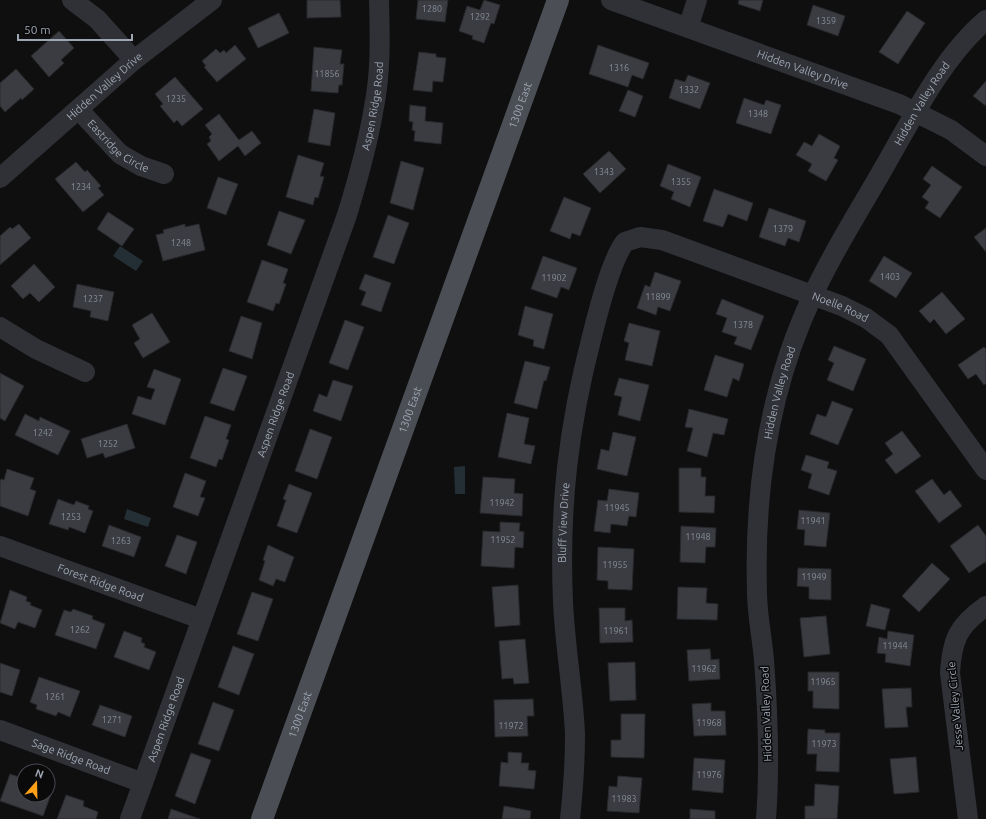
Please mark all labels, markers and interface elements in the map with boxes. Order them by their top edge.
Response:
house number: 1280 [422,4,442,14]
house number: 1292 [470,12,490,22]
scale bar [18,16,132,42]
house number: 1359 [816,16,836,26]
text: 50 m [24,23,51,36]
street label: Hidden Valley Drive [756,47,850,91]
street label: Hidden Valley Drive [64,50,144,122]
street label: Hidden Valley Road [892,59,952,147]
street label: Aspen Ridge Road [359,61,385,152]
house number: 1316 [609,63,629,73]
house number: 11856 [314,69,340,79]
street label: 1300 East [506,80,534,130]
house number: 1332 [679,85,699,95]
house number: 1235 [166,94,186,104]
house number: 1348 [748,109,768,119]
street label: Eastridge Circle [85,117,151,174]
house number: 1343 [594,167,614,177]
house number: 1355 [671,177,691,187]
house number: 1234 [71,182,91,192]
house number: 1379 [773,224,793,234]
house number: 1248 [171,238,191,248]
house number: 1403 [880,272,900,282]
house number: 11902 [541,273,567,283]
street label: Noelle Road [811,290,871,324]
house number: 11899 [645,292,671,302]
house number: 1237 [83,294,103,304]
house number: 1378 [733,320,753,330]
street label: Hidden Valley Road [762,345,797,440]
street label: Aspen Ridge Road [255,370,296,459]
street label: 1300 East [396,384,424,435]
house number: 1242 [33,428,53,438]
house number: 1252 [98,439,118,449]
street label: Bluff View Drive [556,482,571,563]
house number: 11942 [489,498,515,508]
house number: 11945 [604,503,630,513]
house number: 1253 [61,512,81,522]
house number: 11941 [800,516,826,526]
house number: 11948 [685,532,711,542]
house number: 11952 [490,535,516,545]
house number: 1263 [111,536,131,546]
house number: 11955 [602,560,628,570]
street label: Forest Ridge Road [56,561,145,604]
house number: 11949 [801,572,827,582]
house number: 1262 [70,625,90,635]
house number: 11961 [603,626,629,636]
house number: 11944 [882,641,908,651]
street label: Jesse Valley Circle [945,661,965,751]
house number: 11962 [691,664,717,674]
street label: Hidden Valley Road [758,666,774,762]
street label: Aspen Ridge Road [145,675,187,763]
house number: 11965 [810,677,836,687]
street label: 1300 East [286,689,314,739]
house number: 1261 [45,692,65,702]
house number: 1271 [102,715,122,725]
house number: 11968 [696,718,722,728]
house number: 11972 [498,721,524,731]
street label: Sage Ridge Road [30,736,112,776]
house number: 11973 [811,739,837,749]
north arrow [16,763,56,803]
text: N [34,767,45,781]
house number: 11976 [696,770,722,780]
house number: 11983 [611,794,637,804]

